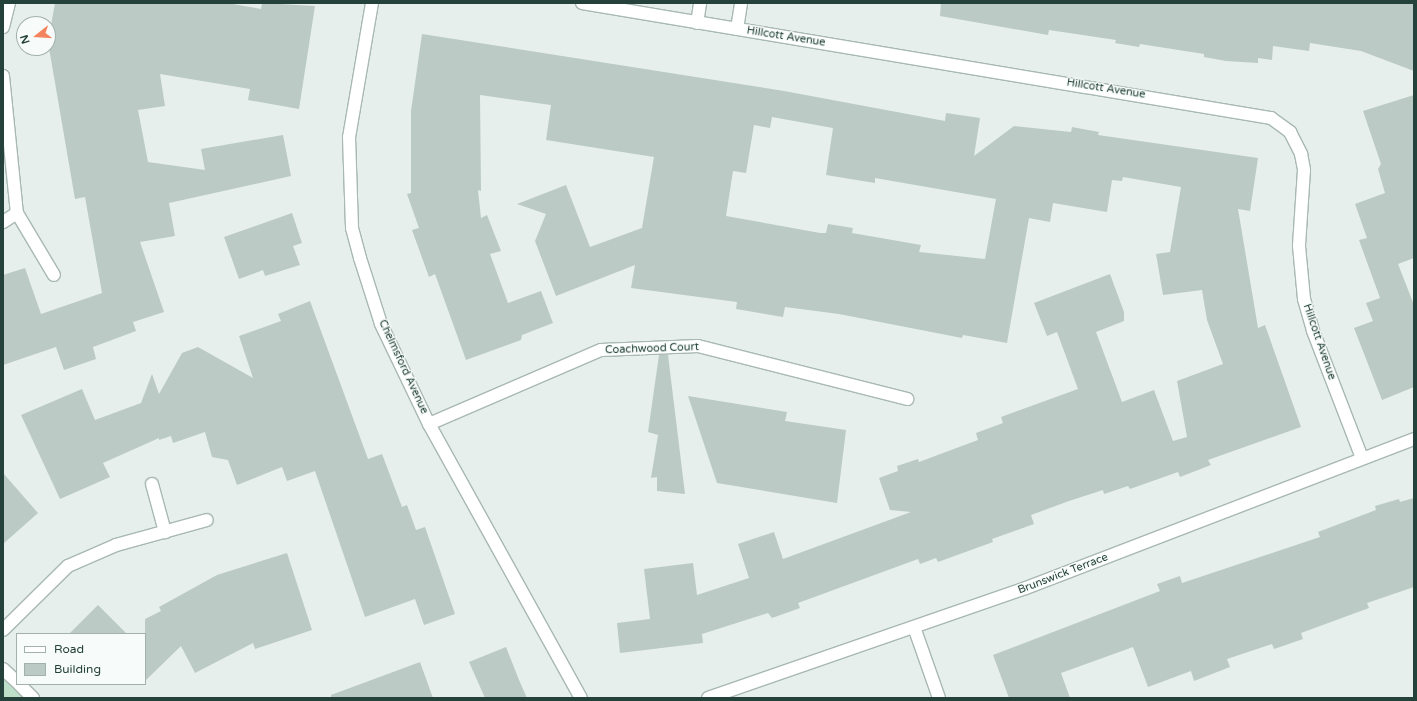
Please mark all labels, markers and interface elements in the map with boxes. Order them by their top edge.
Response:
north arrow [16,16,56,56]
street label: Hillcott Avenue [746,24,826,50]
text: N [17,33,33,45]
street label: Hillcott Avenue [1066,76,1146,102]
street label: Hillcott Avenue [1300,302,1338,382]
street label: Chelmsford Avenue [375,318,431,416]
street label: Coachwood Court [605,341,699,357]
street label: Brunswick Terrace [1016,551,1110,597]
legend [16,633,146,685]
text: Road [54,642,84,656]
text: Building [54,662,101,676]

